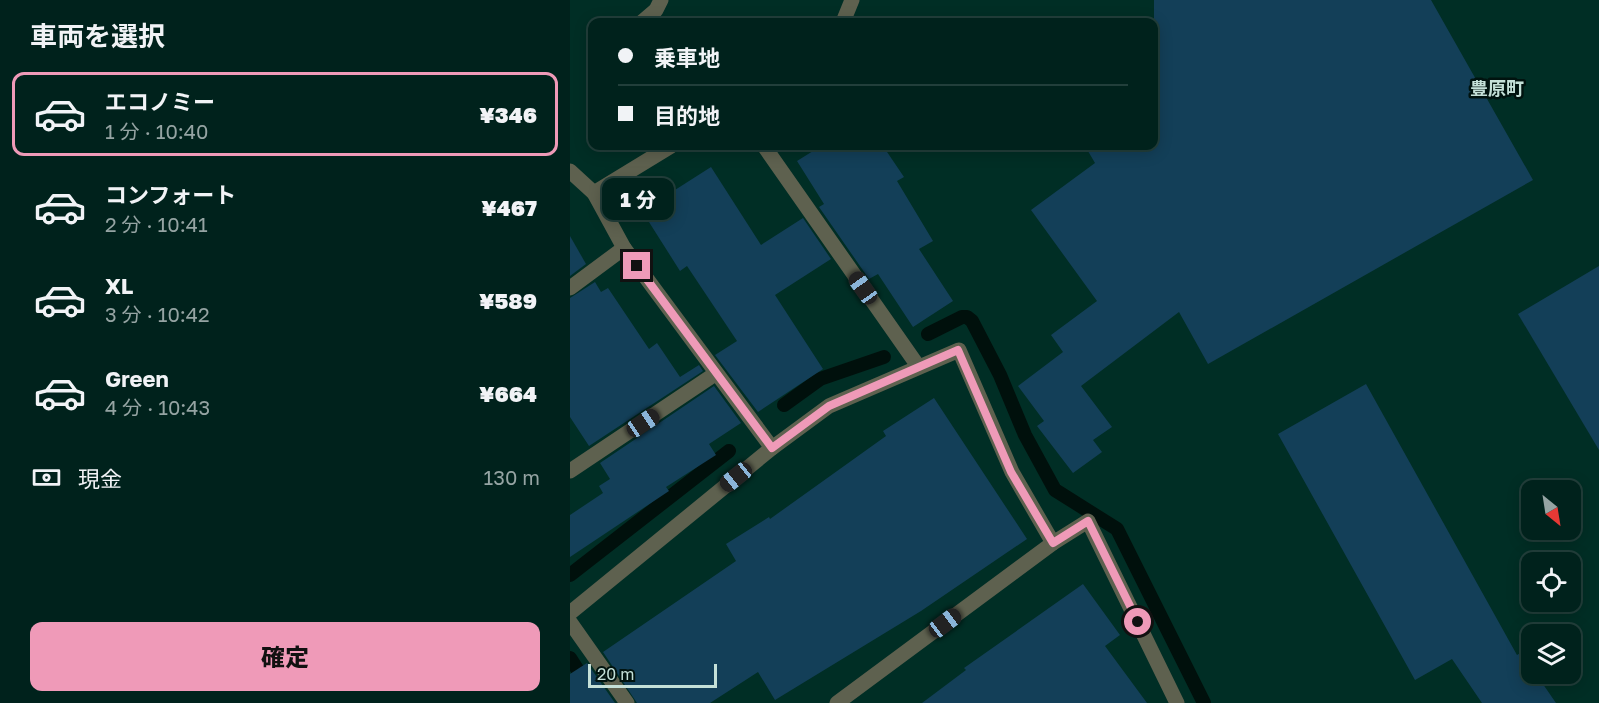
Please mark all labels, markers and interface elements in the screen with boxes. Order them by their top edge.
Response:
text: 車両を選択 [30,20,165,52]
text: 乗車地 [654,44,720,71]
district label: 豊原町 [1470,77,1524,99]
icon: car [33,87,87,141]
text: エコノミー [105,88,215,115]
text: ¥346 [479,101,537,128]
text: 目的地 [654,102,720,129]
text: 1 分 · 10:40 [105,119,208,143]
callout: 1 分 [601,179,673,221]
icon: car [33,180,87,234]
text: コンフォート [105,181,236,208]
text: 1 分 [620,187,656,211]
text: ¥467 [481,194,537,221]
text: 2 分 · 10:41 [105,212,208,236]
route end [623,252,650,279]
car [845,268,881,308]
text: XL [105,272,133,299]
icon: car [33,273,87,327]
text: ¥589 [479,287,537,314]
text: 3 分 · 10:42 [105,302,210,326]
text: Green [105,365,169,392]
icon: car [33,366,87,420]
text: ¥664 [479,380,537,407]
text: 4 分 · 10:43 [105,395,210,419]
car [623,405,663,441]
car [716,459,756,495]
icon: cash [30,461,63,494]
text: 現金 [78,465,122,492]
text: 130 m [484,465,540,489]
north arrow [1521,480,1581,540]
map controls [1521,480,1581,684]
button: locate [1521,552,1581,612]
car [925,605,965,641]
route start [1124,608,1151,635]
button: 確定 [30,622,540,691]
button: layers [1521,624,1581,684]
scale bar [588,661,717,688]
text: 20 m [597,664,634,684]

